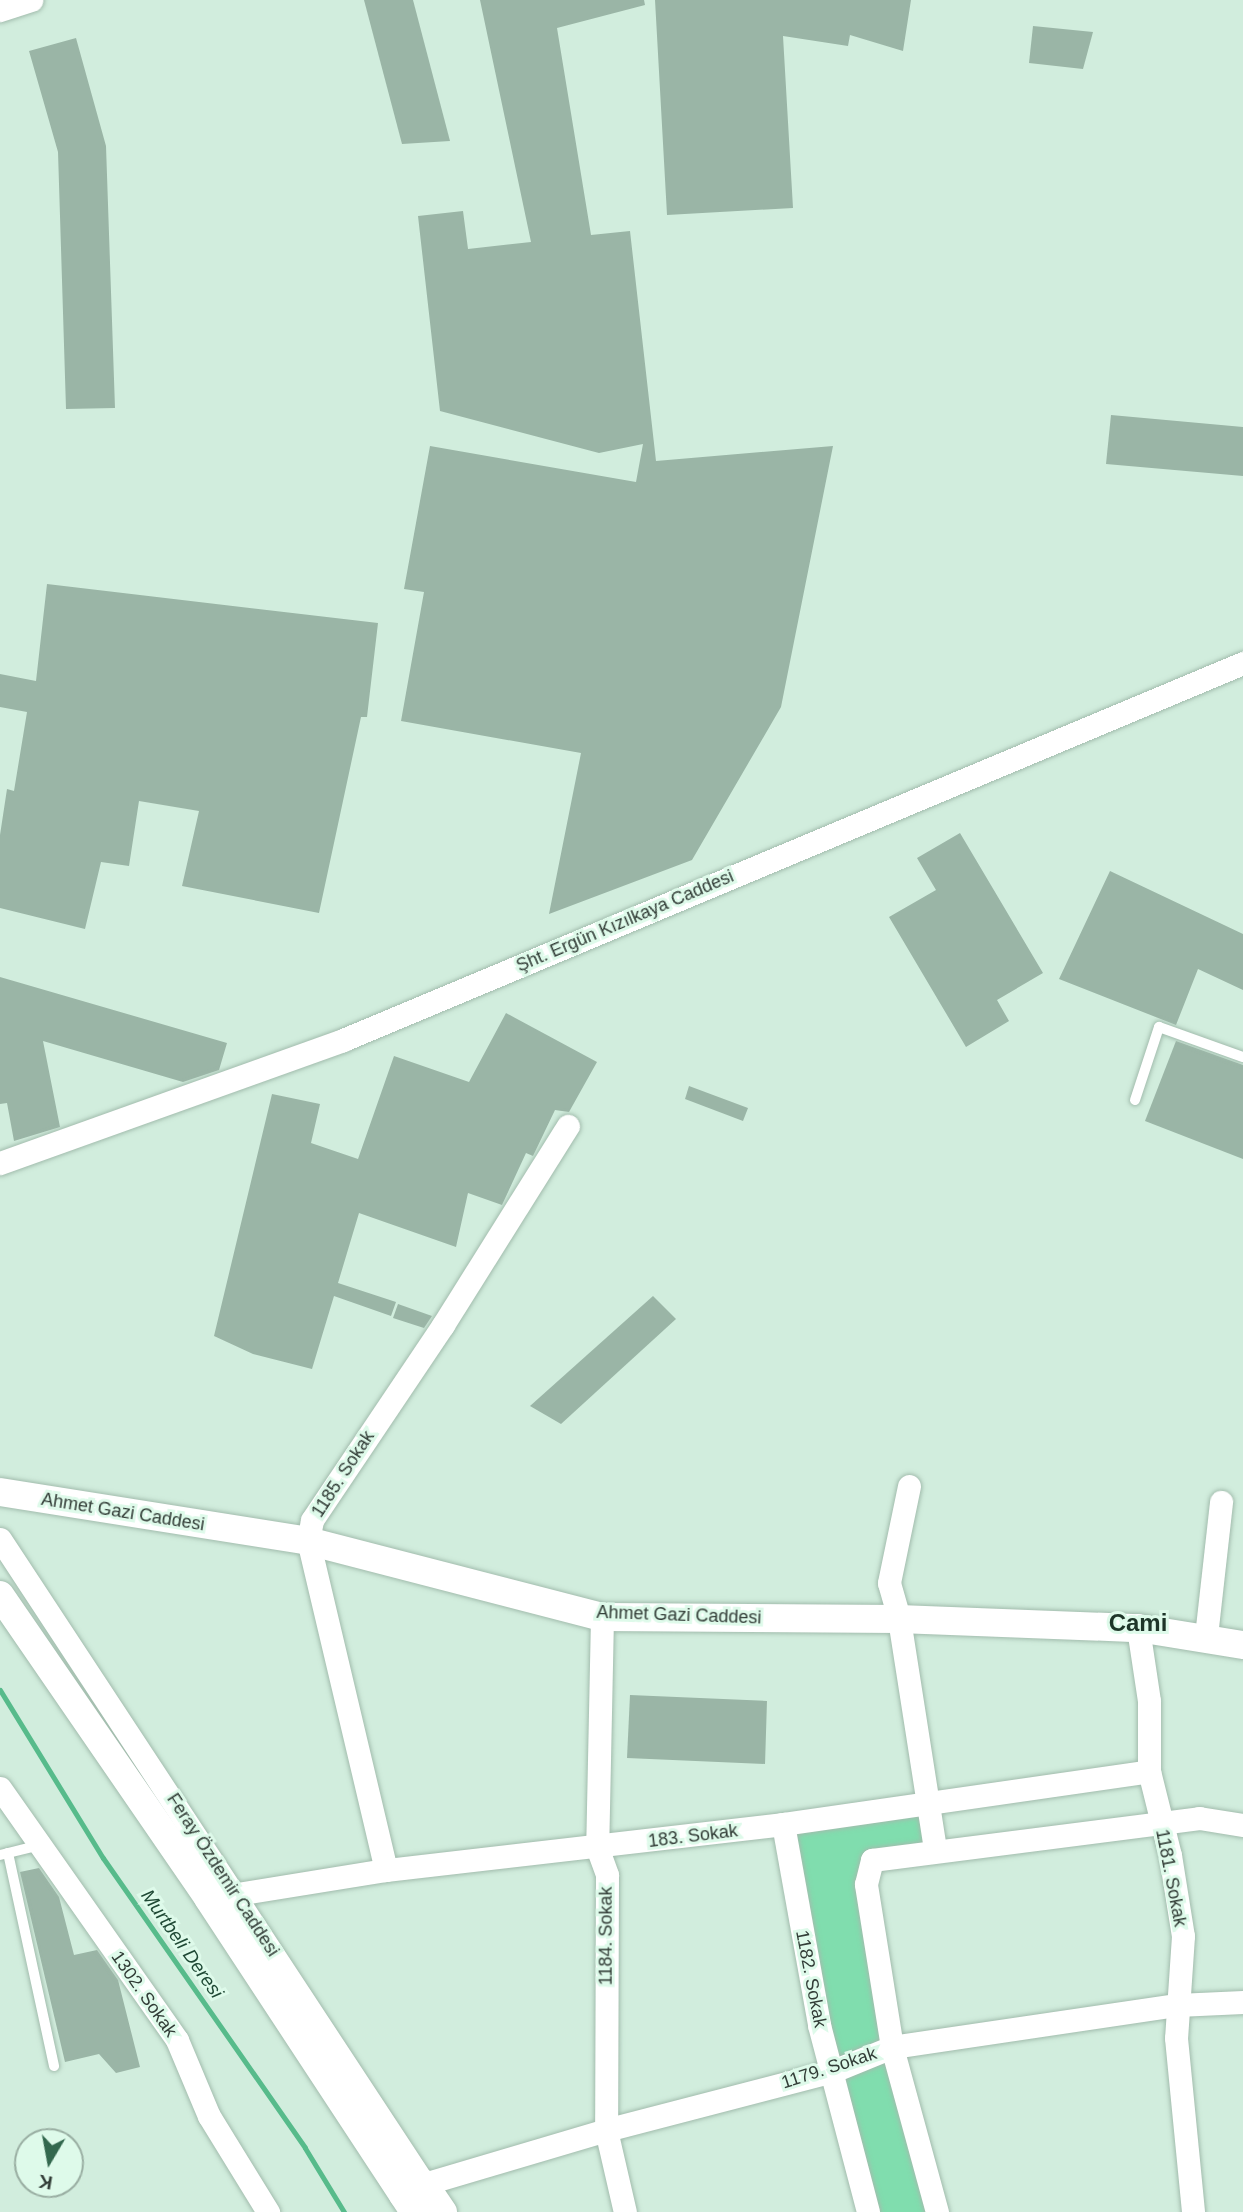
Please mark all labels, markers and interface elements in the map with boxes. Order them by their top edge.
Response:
street label: Şht. Ergün Kızılkaya Caddesi [513,865,737,977]
street label: 1185. Sokak [307,1427,379,1521]
street label: Ahmet Gazi Caddesi [40,1488,206,1536]
street label: Ahmet Gazi Caddesi [596,1601,762,1629]
district label: Cami [1109,1609,1167,1637]
street label: Feray Özdemir Caddesi [162,1789,284,1961]
street label: 183. Sokak [647,1820,739,1852]
street label: 1181. Sokak [1151,1827,1191,1929]
water label: Murtbeli Deresi [136,1885,228,2003]
street label: 1184. Sokak [595,1887,617,1985]
street label: 1182. Sokak [791,1928,831,2030]
street label: 1302. Sokak [106,1947,182,2041]
street label: 1179. Sokak [779,2042,879,2094]
north arrow [14,2128,84,2198]
text: K [37,2171,54,2194]

